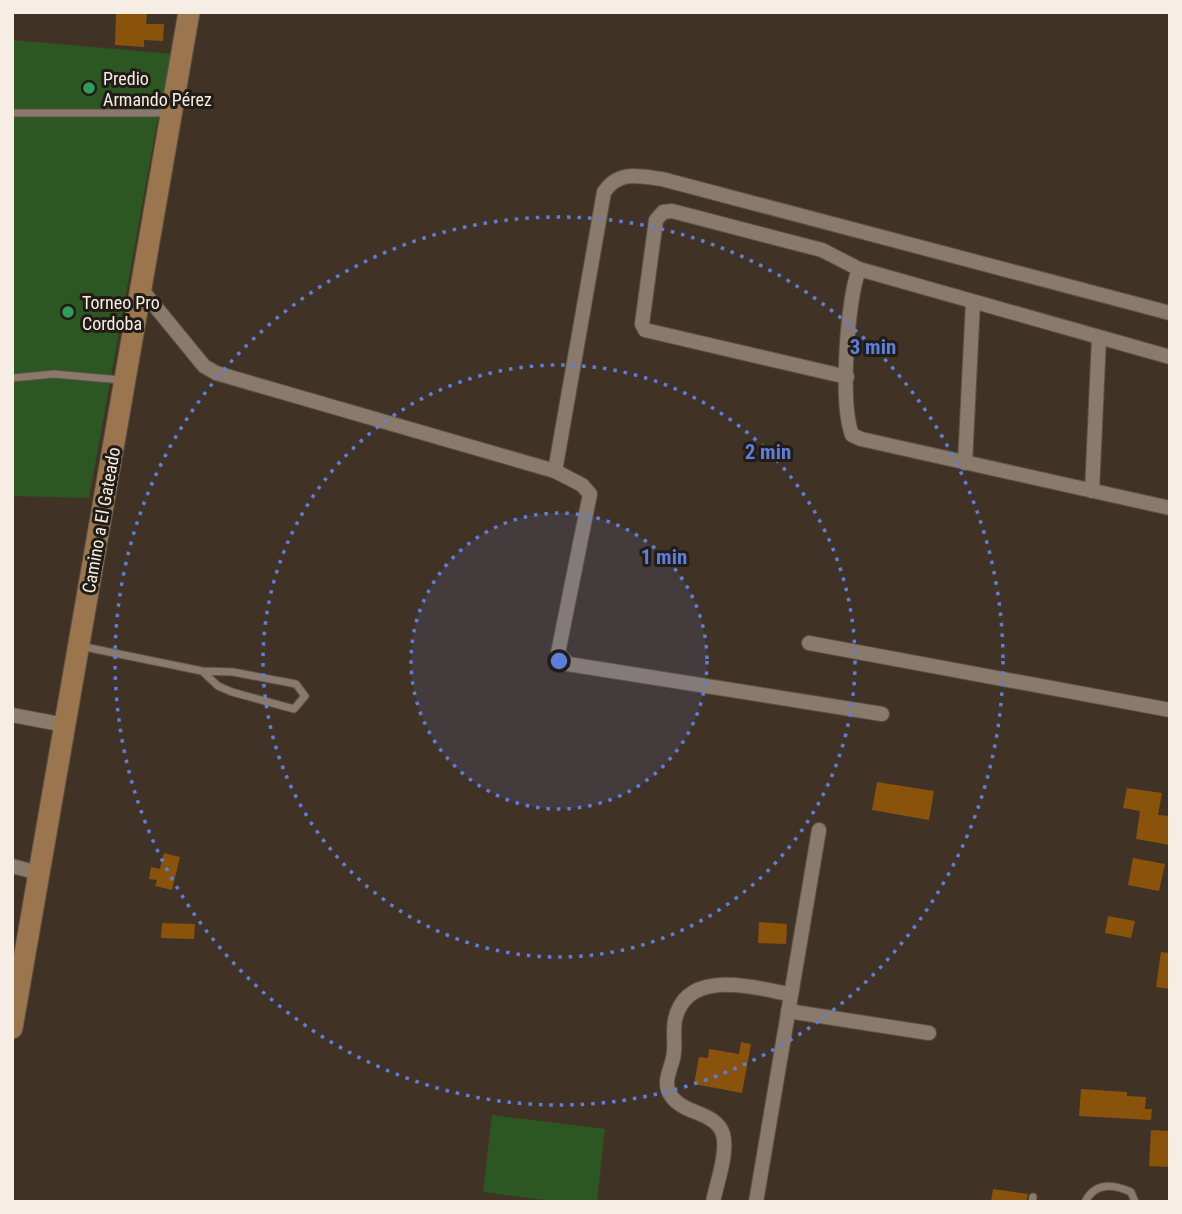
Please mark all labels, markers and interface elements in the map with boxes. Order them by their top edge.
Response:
place label: Predio Armando Pérez [103,68,212,110]
marker: Predio Armando Pérez [81,80,97,96]
place label: Torneo Pro Cordoba [82,292,160,334]
marker: Torneo Pro Cordoba [60,304,76,320]
text: 3 min [850,335,896,359]
text: 2 min [745,440,791,464]
street label: Camino a El Gateado [78,445,124,595]
text: 1 min [641,545,687,569]
centre of rings [547,649,571,673]

